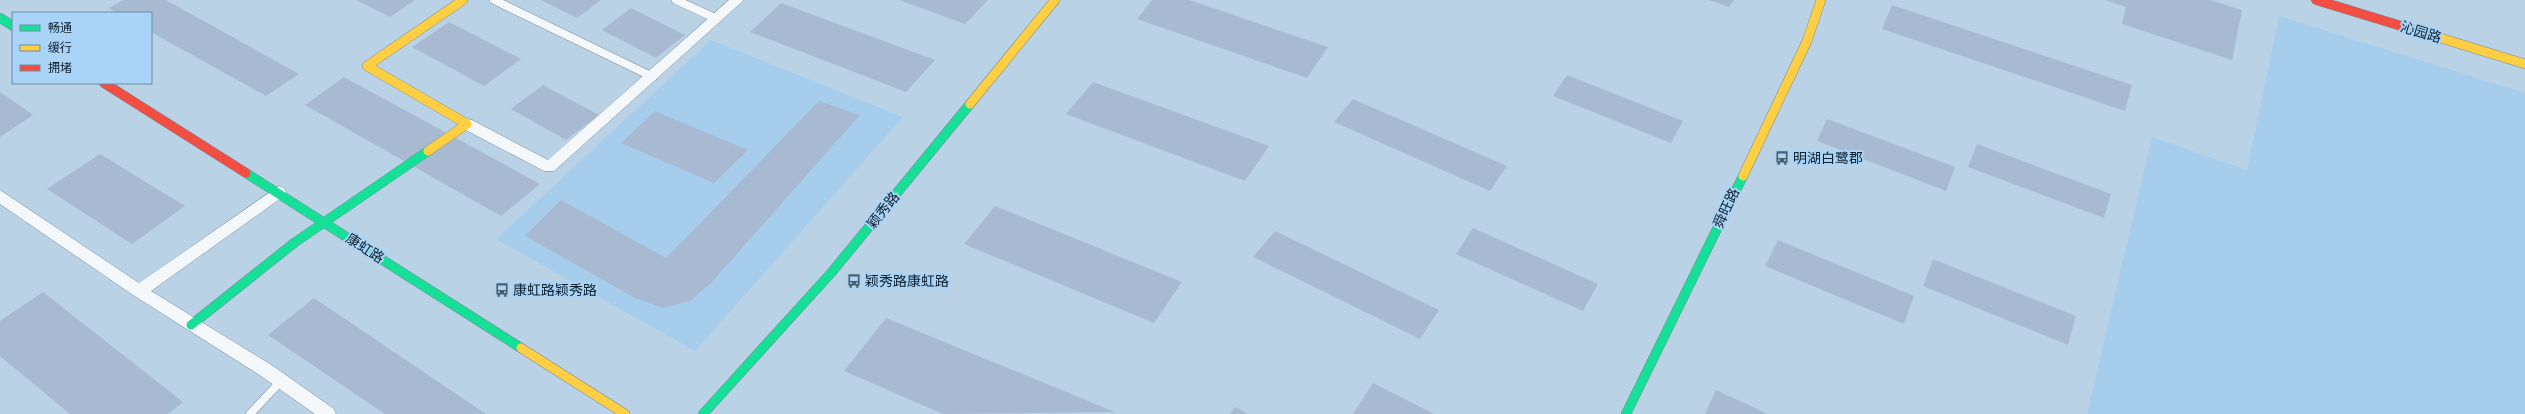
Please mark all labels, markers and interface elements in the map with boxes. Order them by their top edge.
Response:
legend [12,12,152,84]
street label: 沁园路 [2399,18,2443,46]
text: 畅通 [48,21,72,35]
text: 缓行 [48,41,72,55]
text: 拥堵 [48,61,72,75]
bus stop icon: 明湖白鹭郡 [1774,150,1790,166]
place label: 明湖白鹭郡 [1793,150,1863,166]
street label: 舜旺路 [1710,186,1742,230]
street label: 颖秀路 [864,189,902,231]
street label: 康虹路 [343,230,387,266]
bus stop icon: 颖秀路康虹路 [846,273,862,289]
place label: 颖秀路康虹路 [865,273,949,289]
bus stop icon: 康虹路颖秀路 [494,282,510,298]
place label: 康虹路颖秀路 [513,282,597,298]

